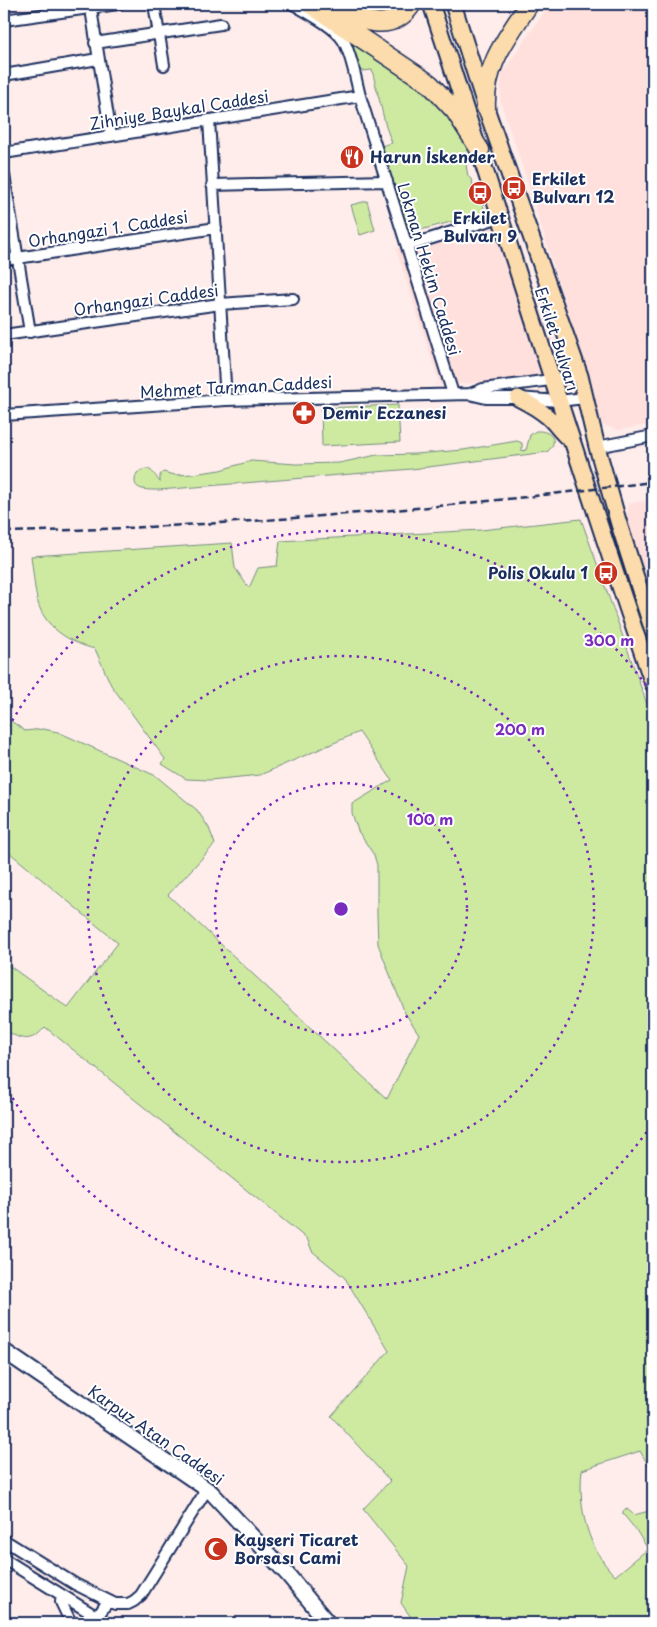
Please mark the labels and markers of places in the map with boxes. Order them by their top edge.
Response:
restaurant icon: Harun İskender [339,144,365,170]
place label: Harun İskender [370,144,496,168]
place label: Erkilet Bulvarı 12 [532,166,614,208]
bus stop icon: Erkilet Bulvarı 12 [501,175,527,201]
bus stop icon: Erkilet Bulvarı 9 [467,180,493,206]
place label: Erkilet Bulvarı 9 [443,205,517,247]
pharmacy icon: Demir Eczanesi [291,400,317,426]
place label: Demir Eczanesi [322,400,446,424]
place label: Polis Okulu 1 [488,560,588,584]
bus stop icon: Polis Okulu 1 [593,560,619,586]
centre of rings [332,900,350,918]
place label: Kayseri Ticaret Borsası Cami [234,1527,359,1569]
mosque icon: Kayseri Ticaret Borsası Cami [203,1536,229,1562]

